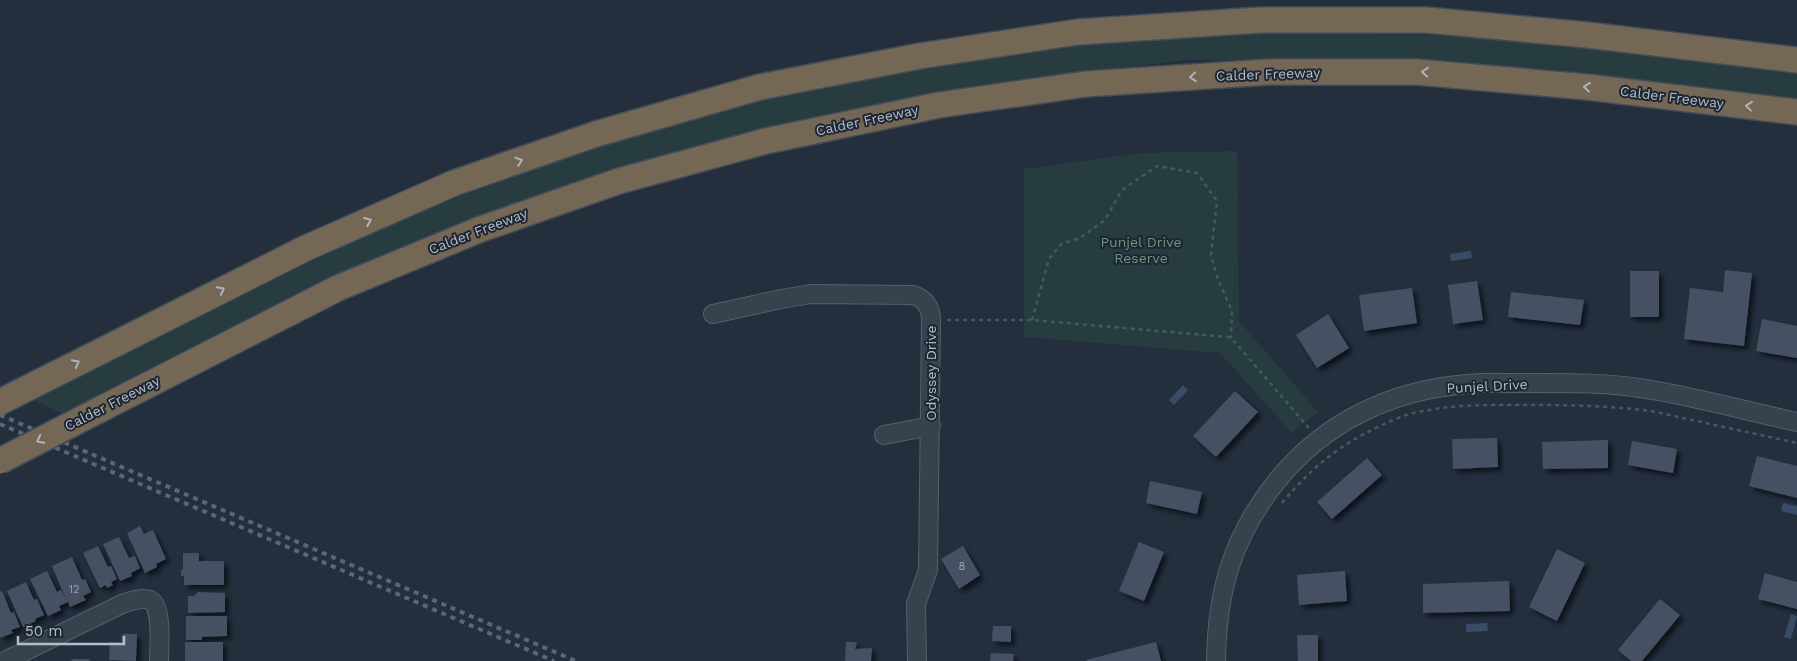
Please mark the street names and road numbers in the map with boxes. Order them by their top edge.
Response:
street label: Calder Freeway [1215,64,1321,84]
street label: Calder Freeway [1619,83,1726,111]
street label: Calder Freeway [814,101,921,139]
street label: Calder Freeway [426,205,530,257]
street label: Odyssey Drive [923,325,939,421]
street label: Calder Freeway [62,372,163,434]
street label: Punjel Drive [1446,376,1528,396]

